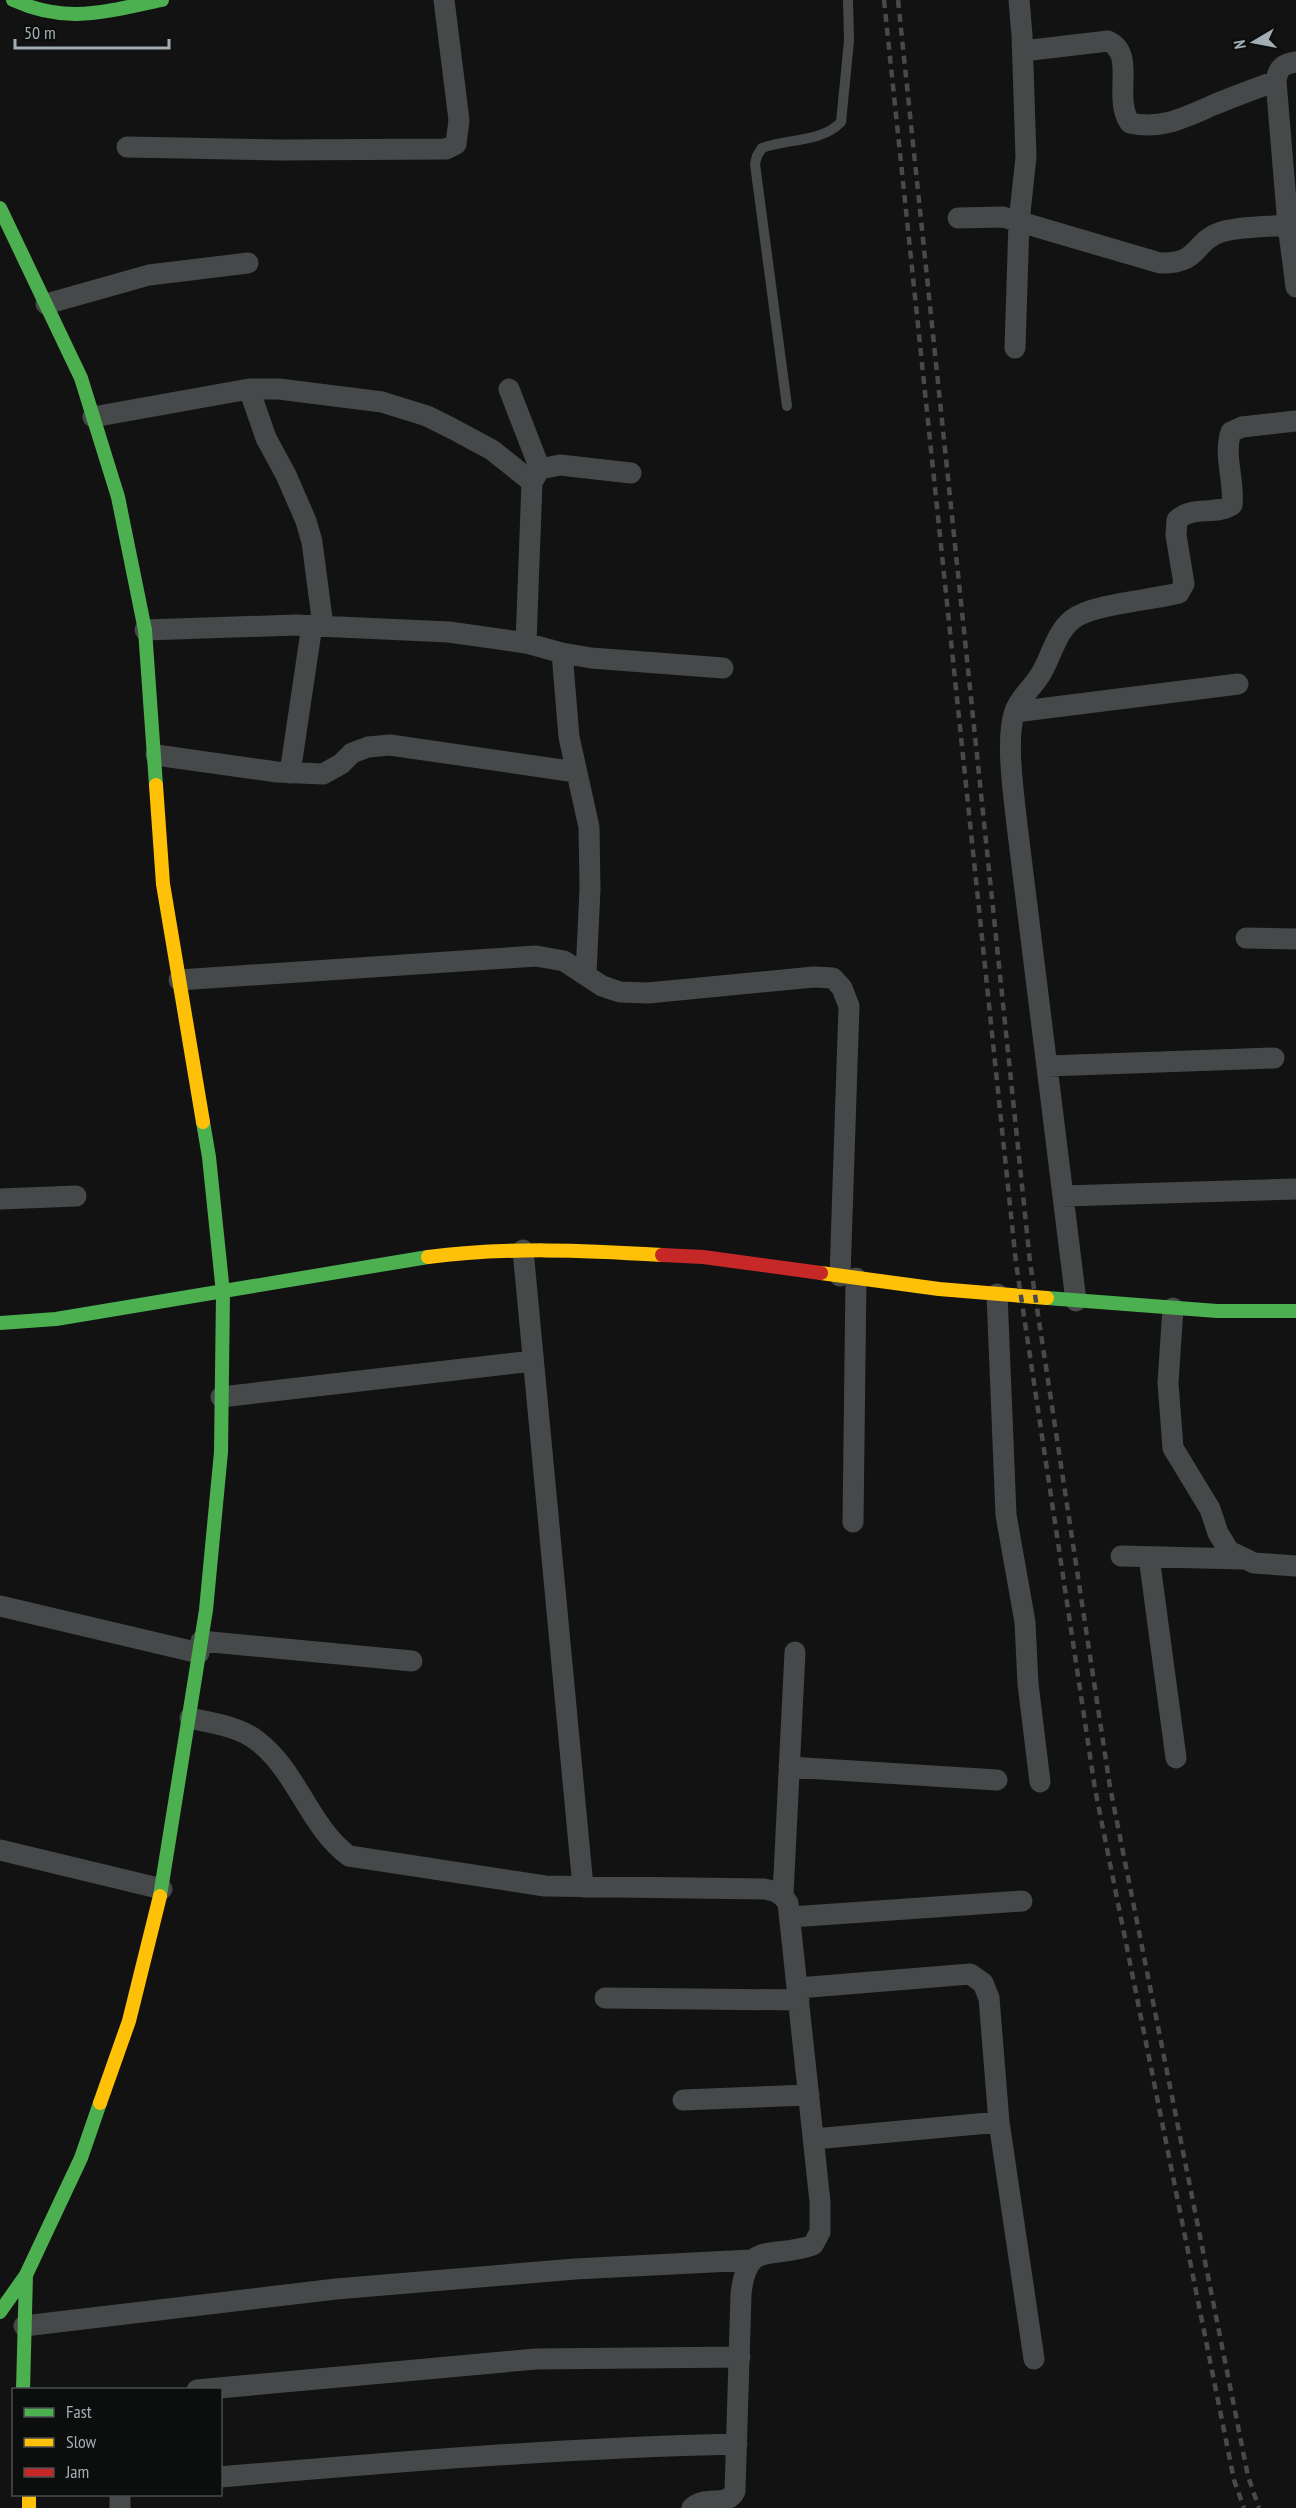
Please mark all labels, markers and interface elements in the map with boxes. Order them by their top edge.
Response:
scale bar [15,12,170,50]
north arrow [1224,12,1284,72]
text: 50 m [24,21,56,44]
text: N [1229,39,1250,51]
legend [12,2388,222,2496]
text: Fast [66,2400,92,2423]
text: Slow [66,2430,97,2453]
text: Jam [65,2460,89,2483]

